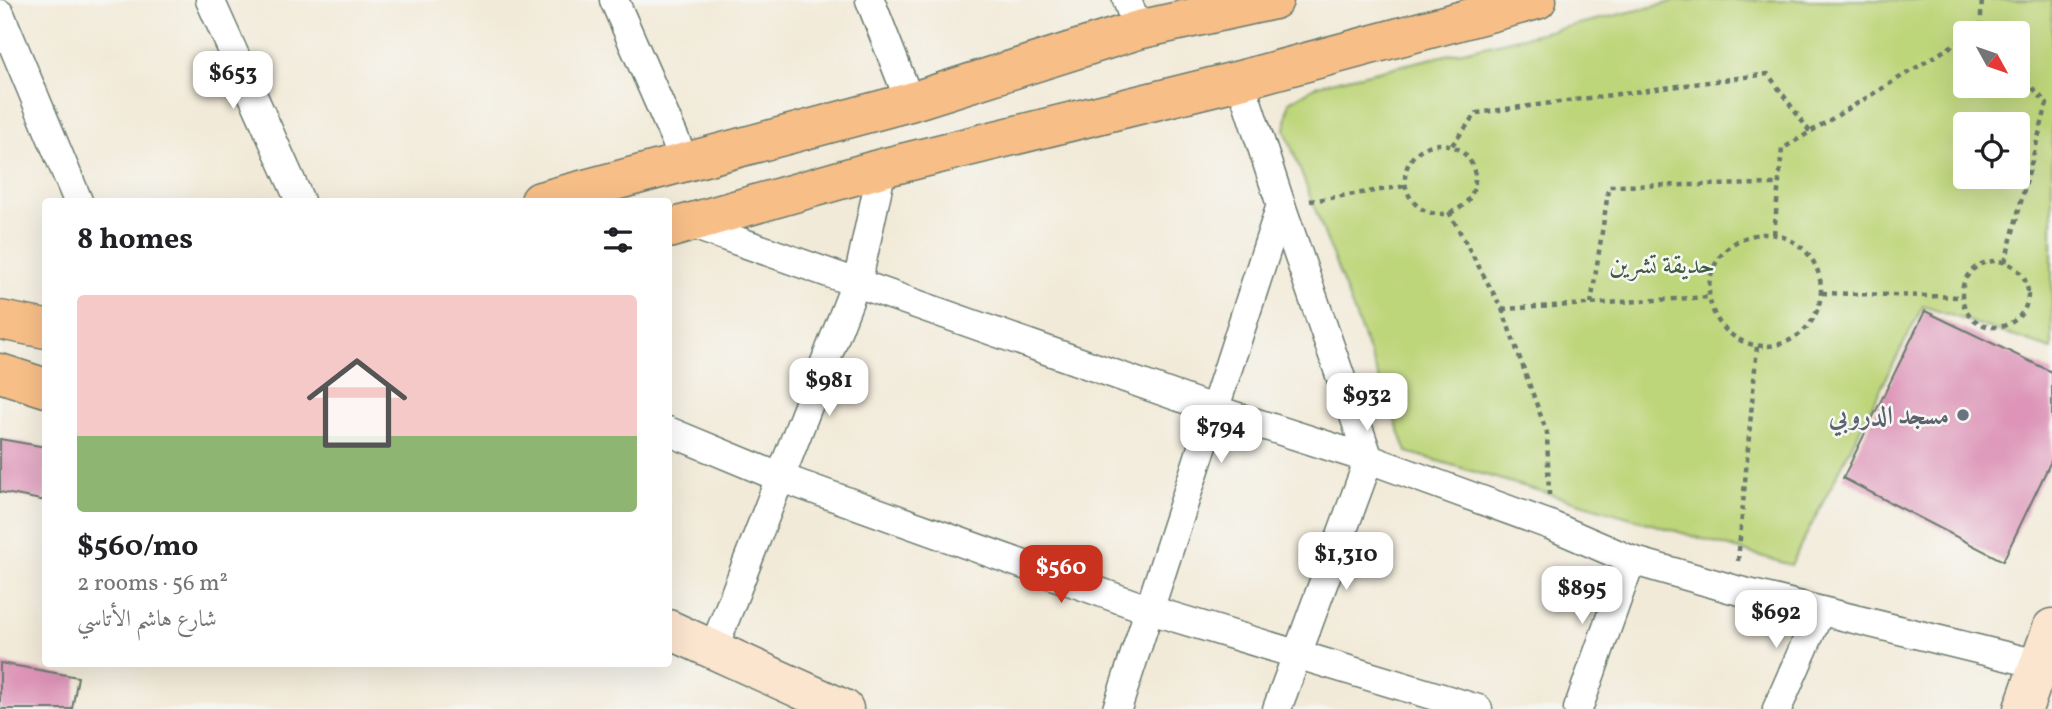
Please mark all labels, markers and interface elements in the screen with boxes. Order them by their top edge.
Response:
north arrow [1953,21,2030,98]
map controls [1953,21,2030,189]
pin: $653 [192,52,274,111]
text: $653 [209,58,257,90]
button: locate [1953,112,2030,189]
text: 8 homes [77,219,193,261]
icon: filters [599,221,637,259]
park label: حديقة تشرين [1609,248,1715,284]
icon: home [294,340,420,466]
pin: $981 [788,358,870,418]
text: $981 [805,365,853,397]
pin: $932 [1326,374,1408,433]
text: $932 [1342,380,1392,412]
place label: مسجد الدروبي [1828,399,1949,437]
pin: $794 [1180,406,1262,465]
marker: مسجد الدروبي [1955,407,1971,423]
text: $794 [1196,412,1246,444]
text: $560/mo [77,526,199,568]
pin: $1,310 [1289,532,1403,592]
text: $1,310 [1314,539,1378,571]
pin: $560 [1020,546,1102,605]
text: $560 [1036,552,1086,584]
pin: $895 [1541,566,1623,626]
text: 2 rooms · 56 m² [77,568,228,600]
text: $895 [1557,573,1607,605]
pin: $692 [1735,590,1817,650]
text: $692 [1751,597,1801,629]
text: شارع هاشم الأتاسي [77,604,217,636]

